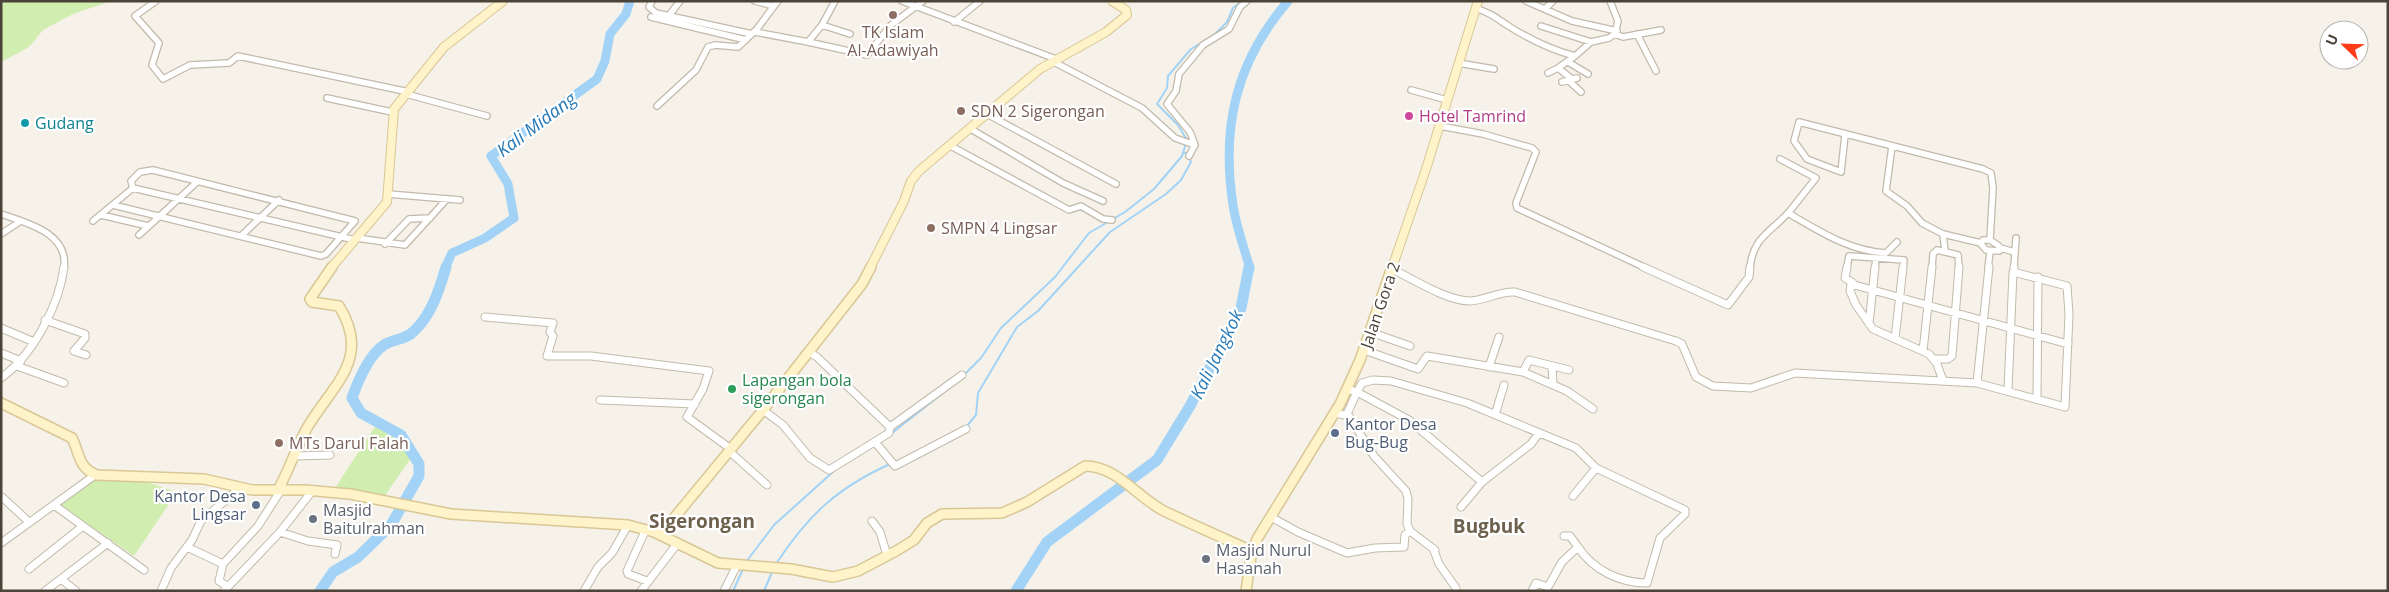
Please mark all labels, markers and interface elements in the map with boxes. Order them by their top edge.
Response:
marker: TK Islam Al-Adawiyah [887,9,899,21]
north arrow [2319,20,2369,70]
place label: TK Islam Al-Adawiyah [847,21,939,61]
text: U [2321,31,2342,48]
water label: Kali Midang [491,86,581,162]
place label: SDN 2 Sigerongan [971,100,1105,122]
marker: SDN 2 Sigerongan [955,105,967,117]
place label: Hotel Tamrind [1419,105,1526,127]
marker: Hotel Tamrind [1403,110,1415,122]
place label: Gudang [35,112,94,134]
marker: Gudang [19,117,31,129]
place label: SMPN 4 Lingsar [941,217,1058,239]
marker: SMPN 4 Lingsar [925,222,937,234]
street label: Jalan Gora 2 [1354,259,1405,353]
water label: Kali Jangkok [1184,304,1248,403]
place label: Lapangan bola sigerongan [742,369,852,409]
marker: Lapangan bola sigerongan [726,383,738,395]
place label: Kantor Desa Bug-Bug [1345,413,1437,453]
marker: Kantor Desa Bug-Bug [1329,427,1341,439]
place label: MTs Darul Falah [289,432,409,454]
marker: MTs Darul Falah [273,437,285,449]
place label: Kantor Desa Lingsar [154,485,246,525]
marker: Kantor Desa Lingsar [250,499,262,511]
place label: Masjid Baitulrahman [323,499,425,539]
district label: Sigerongan [649,508,755,534]
marker: Masjid Baitulrahman [307,513,319,525]
district label: Bugbuk [1453,513,1525,539]
place label: Masjid Nurul Hasanah [1216,539,1311,579]
marker: Masjid Nurul Hasanah [1200,553,1212,565]

